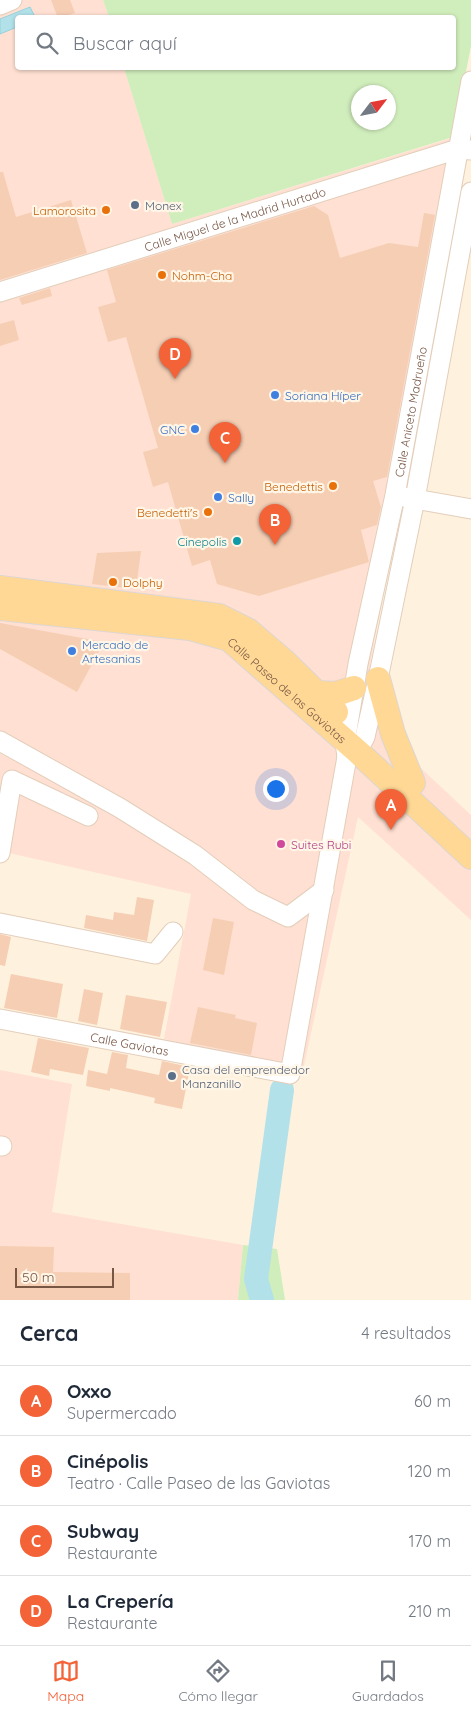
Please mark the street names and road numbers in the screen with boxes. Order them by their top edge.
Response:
street label: Calle Miguel de la Madrid Hurtado [142,183,327,254]
street label: Calle Aniceto Madrueño [391,345,430,478]
street label: Calle Paseo de las Gaviotas [225,634,350,746]
street label: Calle Gaviotas [89,1029,170,1058]

